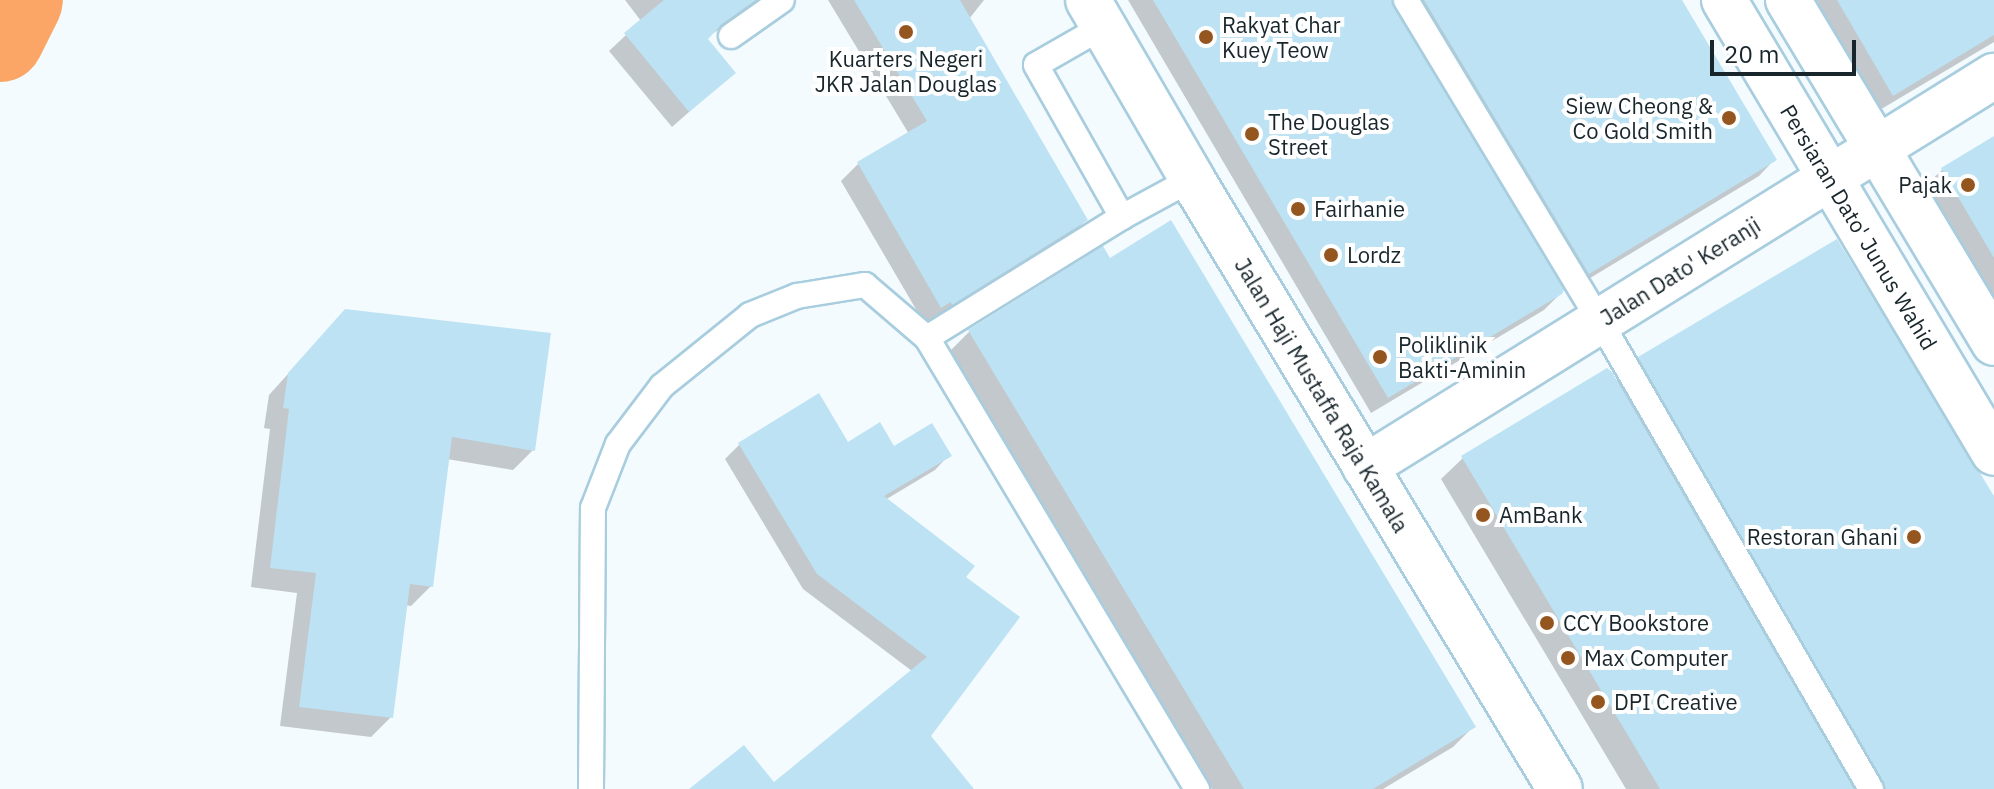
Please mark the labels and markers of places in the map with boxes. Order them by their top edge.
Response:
place label: Rakyat Char Kuey Teow [1222,11,1341,62]
marker: Kuarters Negeri JKR Jalan Douglas [897,23,915,41]
marker: Rakyat Char Kuey Teow [1197,28,1215,46]
place label: Kuarters Negeri JKR Jalan Douglas [815,45,997,96]
place label: Siew Cheong & Co Gold Smith [1566,92,1713,144]
place label: The Douglas Street [1268,108,1390,160]
marker: Siew Cheong & Co Gold Smith [1720,109,1738,127]
marker: The Douglas Street [1243,125,1261,143]
place label: Pajak [1898,172,1952,198]
marker: Pajak [1959,176,1977,194]
place label: Fairhanie [1314,196,1405,222]
marker: Fairhanie [1289,200,1307,218]
place label: Lordz [1347,242,1401,268]
marker: Lordz [1322,246,1340,264]
place label: Poliklinik Bakti-Aminin [1398,331,1526,382]
marker: Poliklinik Bakti-Aminin [1369,346,1391,368]
place label: AmBank [1499,502,1583,528]
marker: AmBank [1474,506,1492,524]
place label: Restoran Ghani [1747,524,1898,550]
marker: Restoran Ghani [1905,528,1923,546]
place label: CCY Bookstore [1563,610,1709,636]
marker: CCY Bookstore [1538,614,1556,632]
place label: Max Computer [1584,645,1728,671]
marker: Max Computer [1559,649,1577,667]
place label: DPI Creative [1614,689,1737,715]
marker: DPI Creative [1589,693,1607,711]

